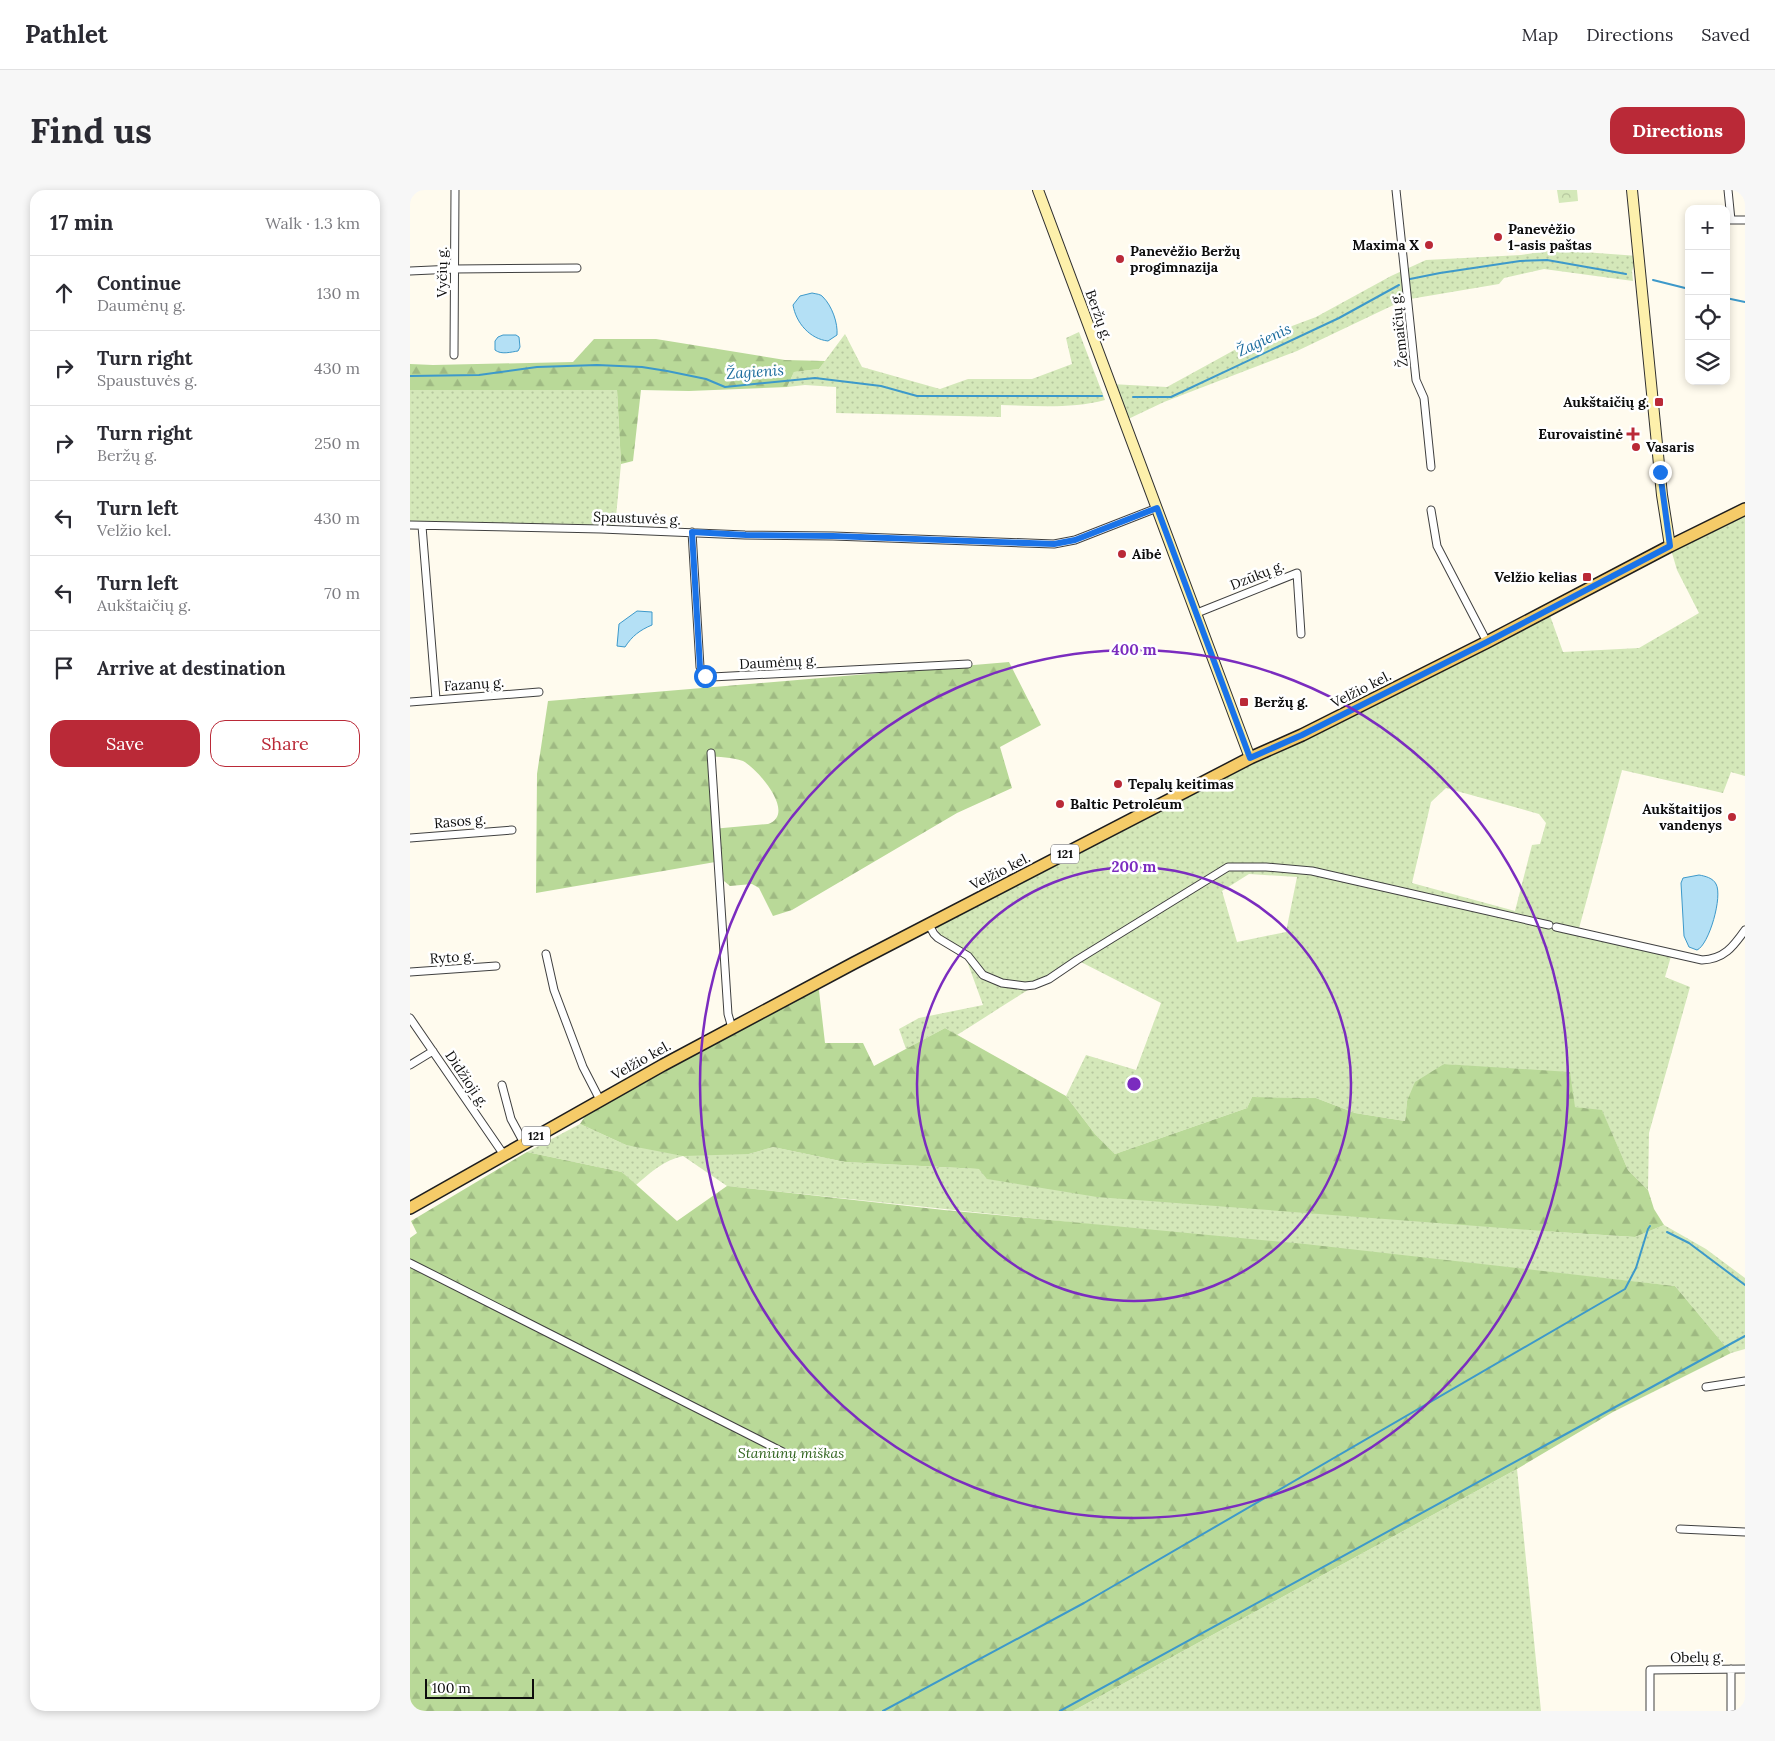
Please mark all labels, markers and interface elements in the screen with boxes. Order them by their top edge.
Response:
text: Pathlet [25,19,108,50]
text: Map [1522,23,1558,46]
text: Directions [1586,23,1673,46]
text: Saved [1701,23,1750,46]
button: Directions [1610,107,1745,154]
text: Find us [30,108,152,153]
map controls [1685,205,1730,385]
button: + [1685,205,1730,250]
text: 17 min [50,209,113,236]
text: Walk · 1.3 km [265,213,360,233]
place label: Panevėžio 1-asis paštas [1508,220,1592,254]
marker: Panevėžio 1-asis paštas [1492,231,1504,243]
place label: Maxima X [1352,236,1419,254]
marker: Maxima X [1423,239,1435,251]
place label: Panevėžio Beržų progimnazija [1130,242,1241,276]
street label: Vyčių g. [433,247,451,298]
button: − [1685,250,1730,295]
marker: Panevėžio Beržų progimnazija [1114,253,1126,265]
text: Continue [97,271,181,295]
icon: ahead [50,279,78,307]
text: 130 m [317,283,360,303]
street label: Beržų g. [1082,287,1116,343]
street label: Žemaičių g. [1386,292,1412,368]
text: Daumėnų g. [97,295,186,315]
button: locate [1685,295,1730,340]
water label: Žagienis [1234,319,1294,360]
button: layers [1685,340,1730,385]
text: Turn right [97,346,193,370]
icon: right [50,354,78,382]
text: 430 m [314,358,360,378]
water label: Žagienis [726,360,784,383]
text: Spaustuvės g. [97,370,197,390]
place label: Aukštaičių g. [1563,393,1649,411]
marker: Aukštaičių g. [1653,396,1665,408]
text: Turn right [97,421,193,445]
place label: Eurovaistinė [1538,425,1623,443]
marker: Eurovaistinė [1627,428,1639,440]
icon: right [50,429,78,457]
text: 250 m [314,433,360,453]
place label: Vasaris [1646,438,1695,456]
marker: Vasaris [1630,441,1642,453]
text: Beržų g. [97,445,157,465]
route end [1649,461,1672,484]
text: Turn left [97,496,178,520]
icon: left [50,504,78,532]
street label: Spaustuvės g. [593,507,681,529]
text: 430 m [314,508,360,528]
text: Velžio kel. [97,520,172,540]
place label: Aibė [1132,545,1162,563]
marker: Aibė [1116,548,1128,560]
street label: Dzūkų g. [1227,556,1287,594]
place label: Velžio kelias [1494,568,1577,586]
text: Turn left [97,571,178,595]
marker: Velžio kelias [1581,571,1593,583]
icon: left [50,579,78,607]
text: 70 m [324,583,360,603]
text: Aukštaičių g. [97,595,191,615]
text: 400 m [1111,640,1157,659]
street label: Daumėnų g. [739,651,817,673]
icon: arrive [50,654,78,682]
text: Arrive at destination [97,656,286,680]
route start [694,665,717,688]
street label: Velžio kel. [1327,666,1394,712]
street label: Fazanų g. [443,673,505,695]
place label: Beržų g. [1254,693,1308,711]
marker: Beržų g. [1238,696,1250,708]
button: Save [50,720,200,767]
button: Share [210,720,360,767]
place label: Tepalų keitimas [1128,775,1234,793]
marker: Tepalų keitimas [1112,778,1124,790]
place label: Baltic Petroleum [1070,795,1182,813]
marker: Baltic Petroleum [1054,798,1066,810]
place label: Aukštaitijos vandenys [1642,800,1722,834]
street label: Rasos g. [433,810,487,832]
marker: Aukštaitijos vandenys [1726,811,1738,823]
road number: 121 [1051,844,1079,864]
street label: Velžio kel. [966,848,1033,894]
text: 200 m [1112,857,1157,876]
street label: Ryto g. [429,946,475,968]
street label: Velžio kel. [607,1036,674,1084]
street label: Didžioji g. [442,1047,492,1111]
centre of rings [1125,1075,1143,1093]
road number: 121 [522,1126,550,1146]
park label: Staniūnų miškas [738,1444,844,1462]
street label: Obelų g. [1670,1648,1724,1666]
scale bar [425,1676,534,1699]
text: 100 m [432,1679,471,1697]

